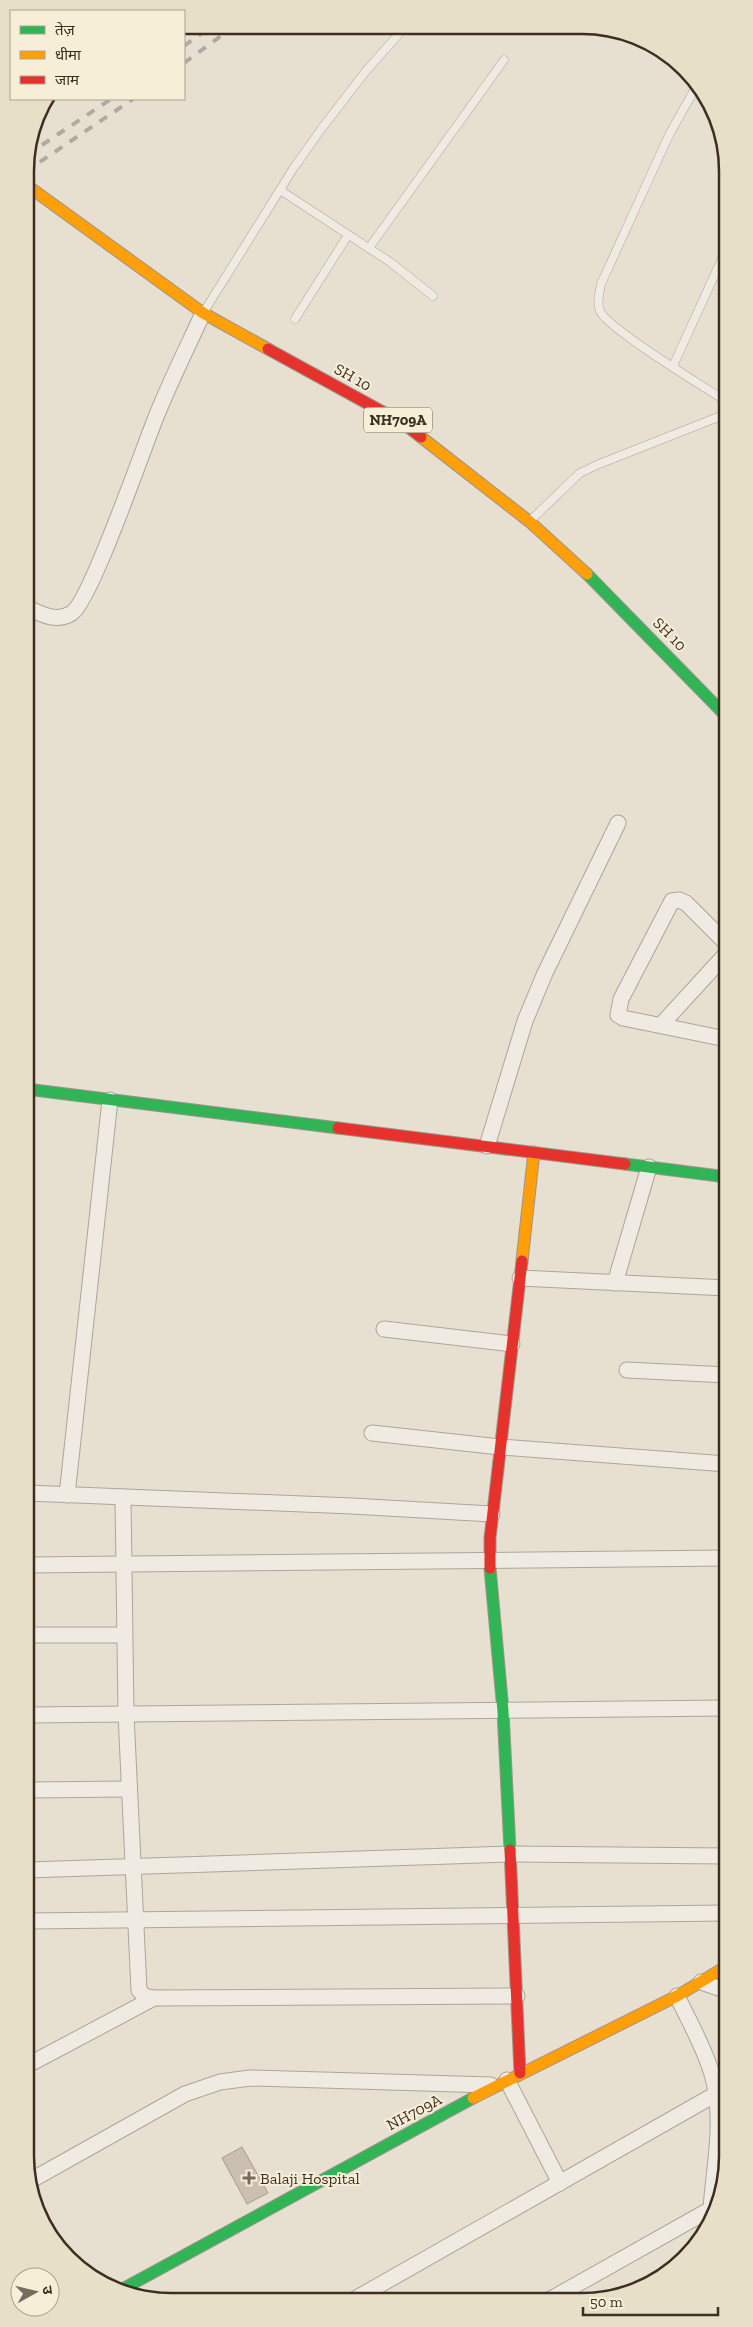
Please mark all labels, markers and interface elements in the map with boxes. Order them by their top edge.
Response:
legend [10,10,185,100]
text: तेज़ [55,21,76,39]
text: धीमा [55,46,82,64]
text: जाम [55,71,80,89]
street label: SH 10 [331,359,375,395]
road number: NH709A [364,408,432,432]
street label: SH 10 [649,613,691,655]
street label: NH709A [383,2089,445,2134]
place label: Balaji Hospital [260,2169,360,2188]
marker: Balaji Hospital [242,2171,256,2185]
north arrow [10,2267,60,2317]
scale bar [583,2284,718,2316]
text: उ [38,2285,56,2296]
text: 50 m [590,2293,623,2311]

